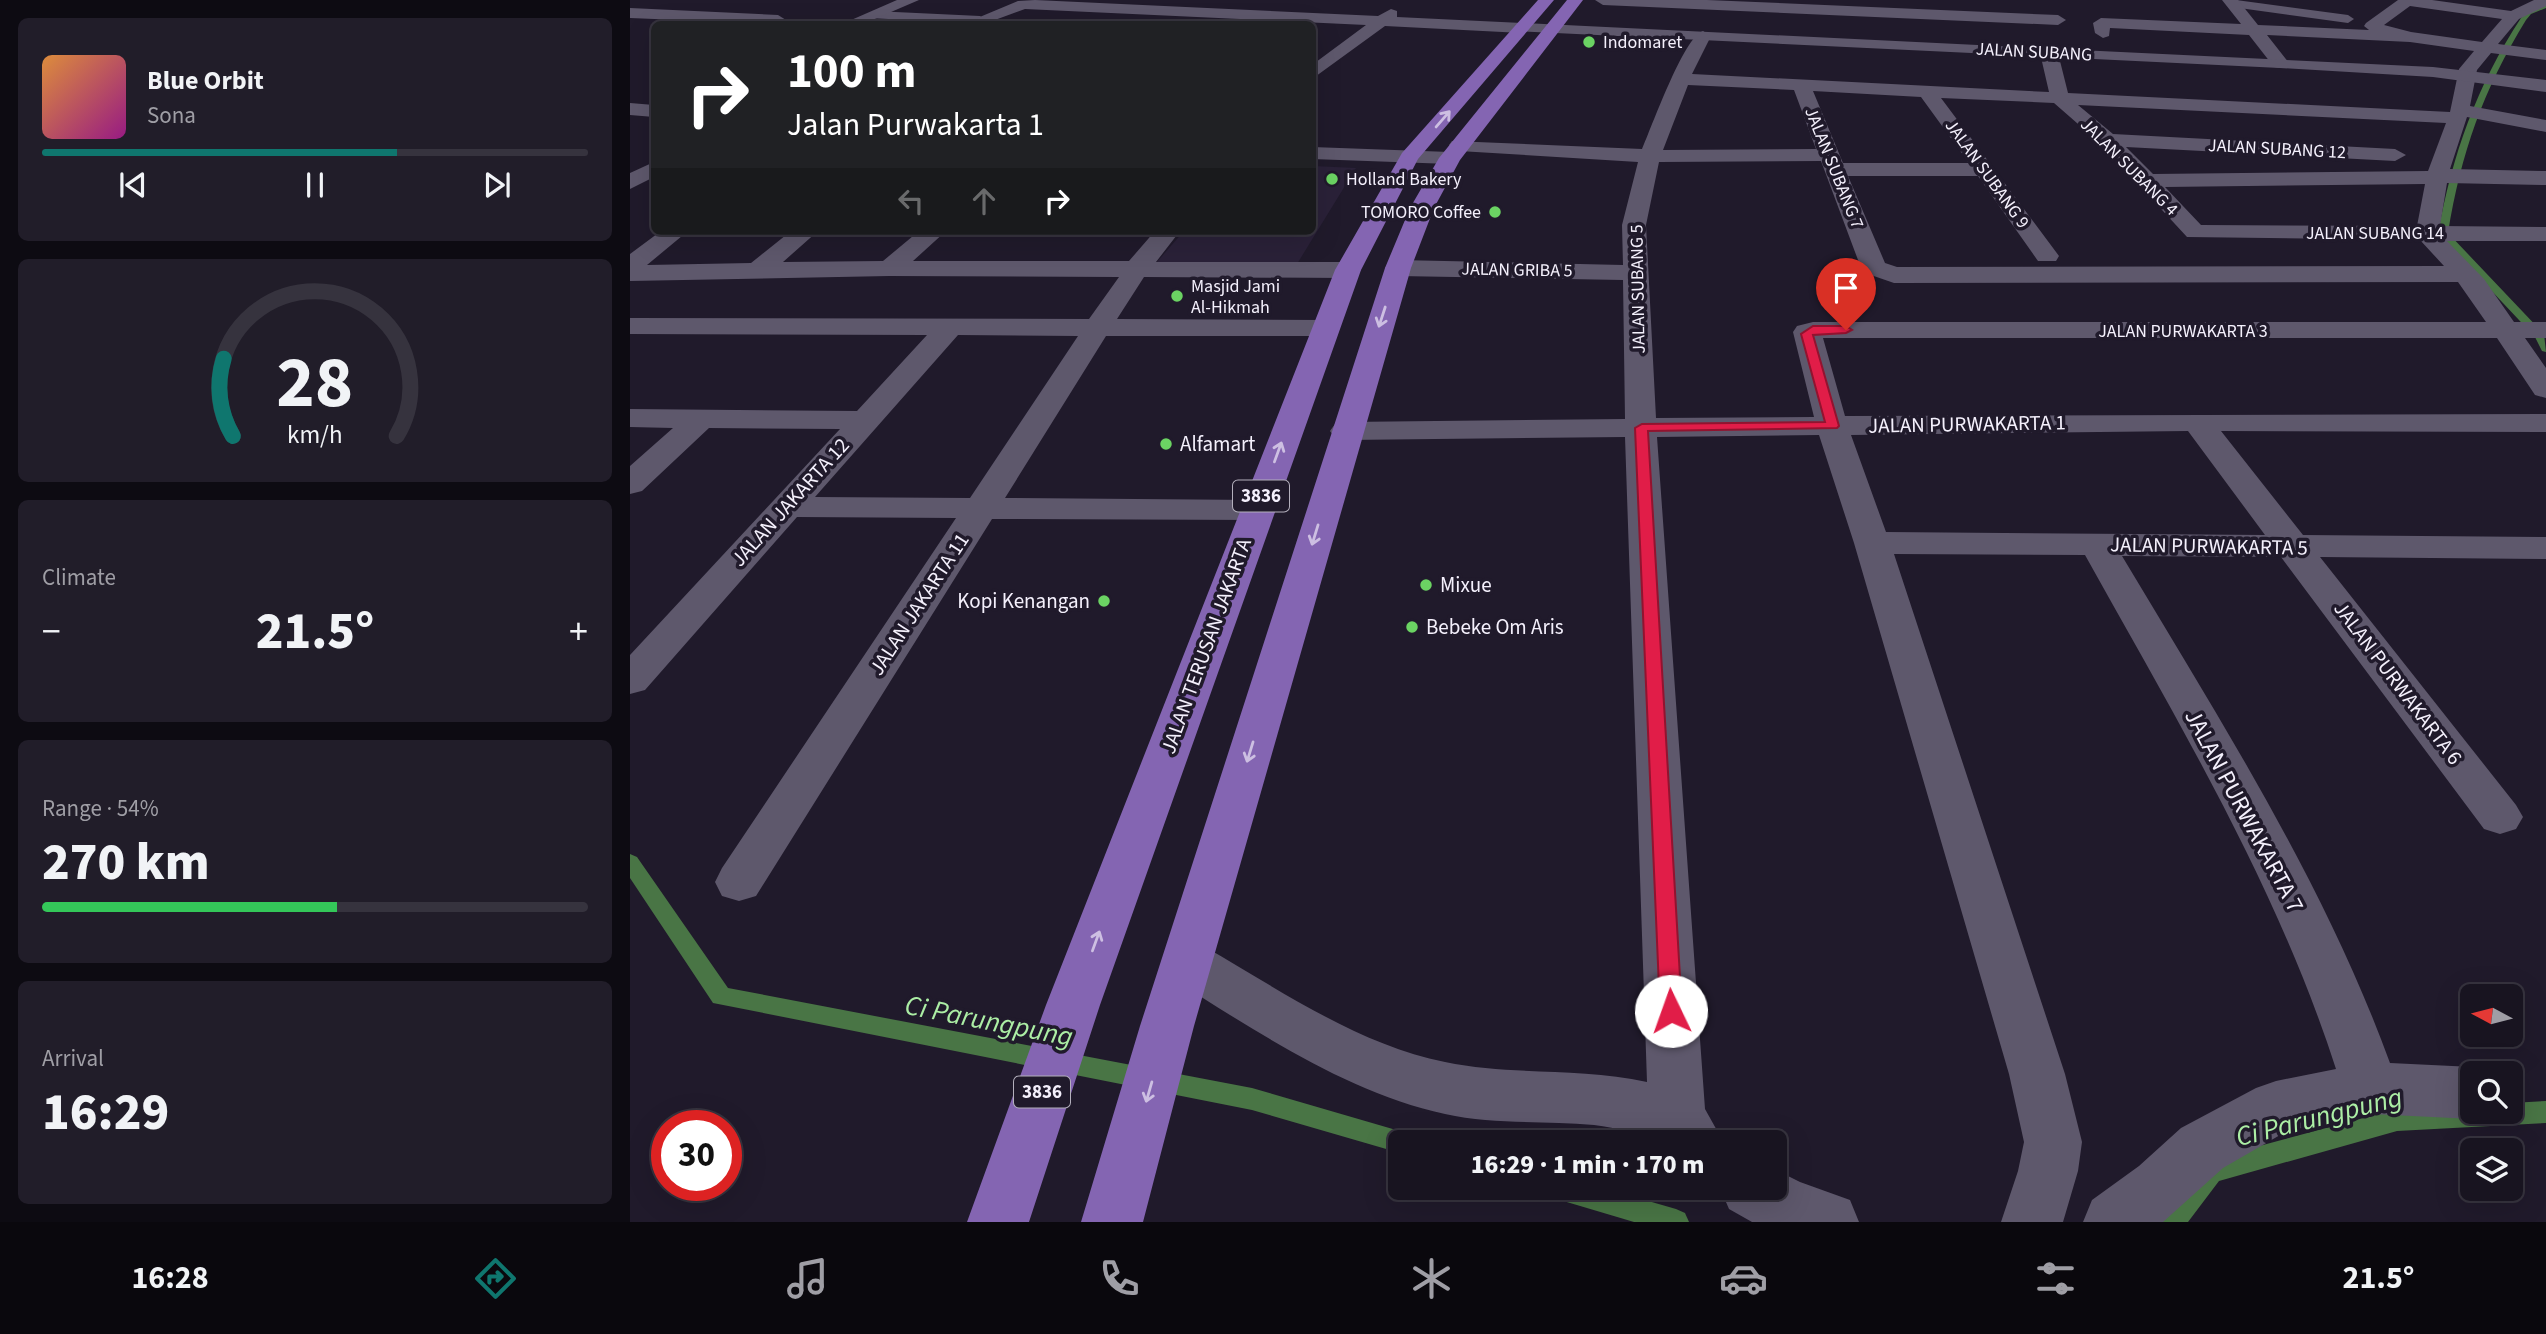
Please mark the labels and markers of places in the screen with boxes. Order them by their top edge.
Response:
place label: Indomaret [1603,30,1682,55]
marker: Indomaret [1581,34,1597,50]
place label: Holland Bakery [1346,167,1462,192]
marker: Holland Bakery [1324,171,1340,187]
place label: TOMORO Coffee [1361,200,1481,225]
marker: TOMORO Coffee [1487,204,1503,220]
pin [1816,258,1876,330]
place label: Masjid Jami Al-Hikmah [1191,274,1280,320]
marker: Masjid Jami Al-Hikmah [1169,288,1185,304]
place label: Alfamart [1180,429,1255,459]
marker: Alfamart [1158,436,1174,452]
place label: Mixue [1440,570,1492,600]
marker: Mixue [1418,577,1434,593]
place label: Kopi Kenangan [957,586,1090,616]
marker: Kopi Kenangan [1096,593,1112,609]
place label: Bebeke Om Aris [1426,612,1564,642]
marker: Bebeke Om Aris [1404,619,1420,635]

